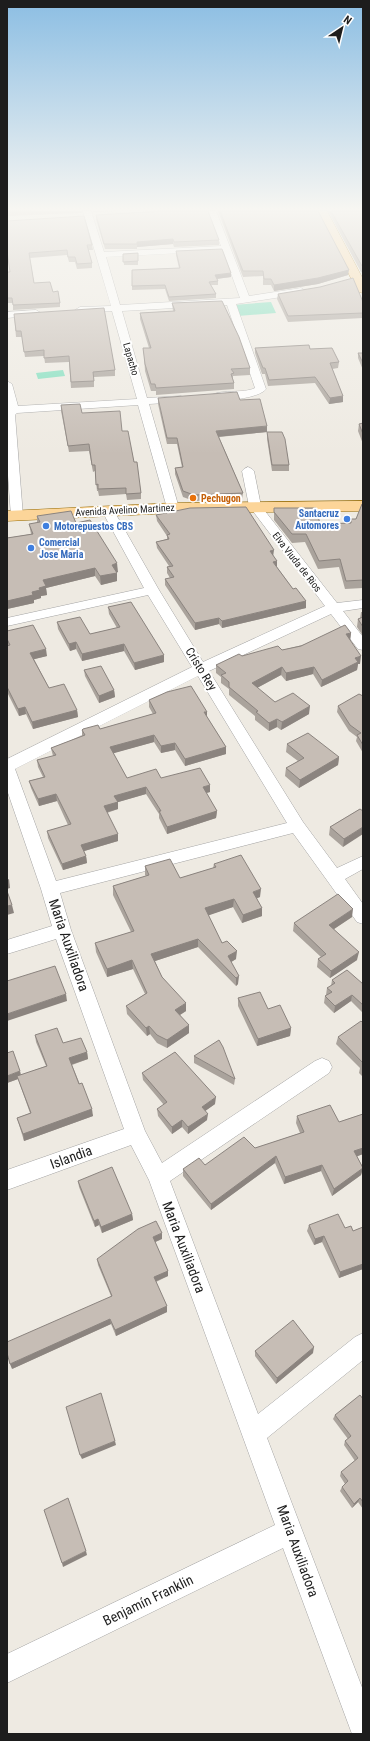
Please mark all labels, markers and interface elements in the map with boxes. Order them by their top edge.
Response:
north arrow [322,8,362,48]
text: N [341,13,354,28]
street label: Lapacho [121,341,141,377]
marker: Pechugon [188,493,198,503]
place label: Pechugon [201,493,241,504]
street label: Avenida Avelino Martinez [75,502,175,518]
place label: Santacruz Automores [295,508,339,531]
marker: Santacruz Automores [342,514,352,524]
marker: Motorepuestos CBS [41,521,51,531]
place label: Motorepuestos CBS [54,521,134,532]
street label: Elva Viuda de Rios [270,530,324,594]
place label: Comercial Jose Maria [39,537,84,560]
marker: Comercial Jose Maria [26,543,36,553]
street label: Cristo Rey [182,645,220,693]
street label: Maria Auxiliadora [46,897,92,993]
street label: Islandia [48,1142,94,1172]
street label: Maria Auxiliadora [159,1199,209,1295]
street label: Maria Auxiliadora [274,1503,322,1599]
street label: Benjamín Franklin [100,1571,196,1629]

